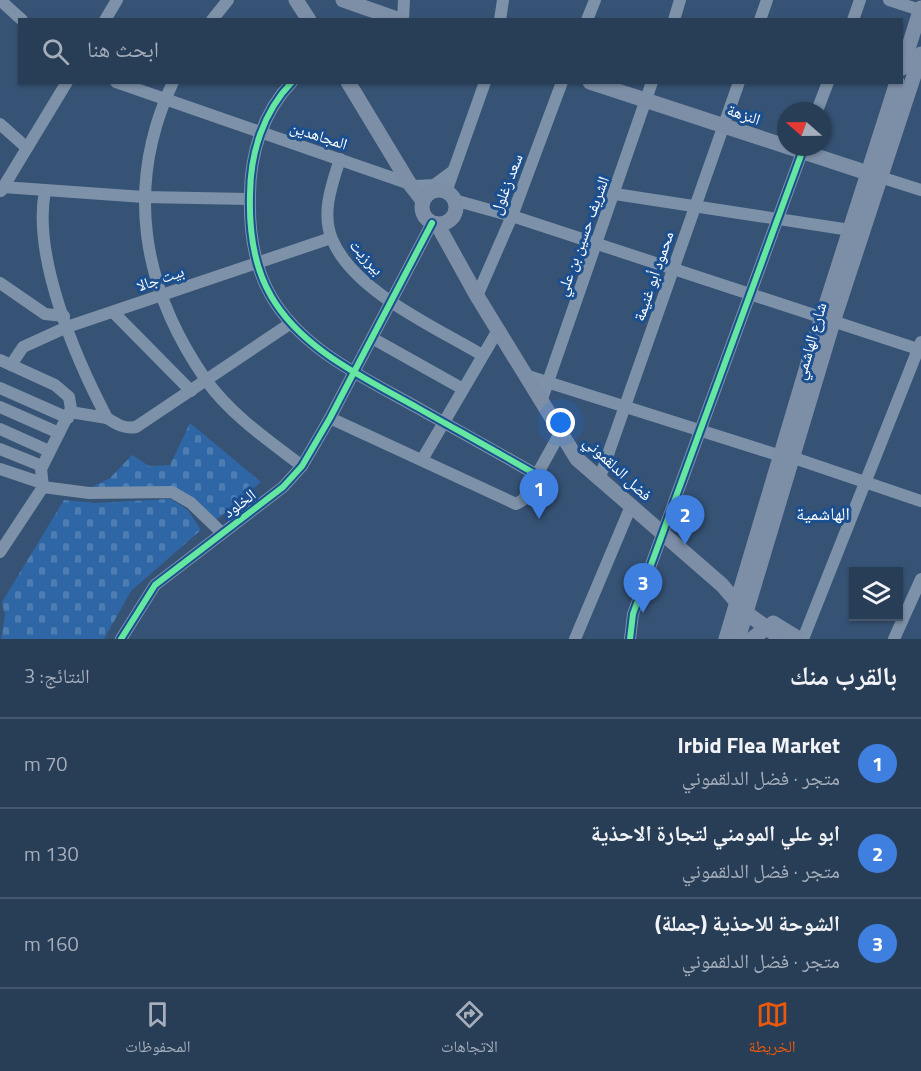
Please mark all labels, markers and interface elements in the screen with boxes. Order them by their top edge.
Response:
search box [18,18,903,84]
text: ابحث هنا [87,32,159,66]
icon: search [39,35,72,68]
street label: النزهة [724,97,764,131]
north arrow [777,102,831,156]
street label: المجاهدين [287,114,351,156]
street label: سعد زغلول [483,150,529,218]
street label: الشريف حسين بن علي [549,173,616,300]
street label: محمود أبو غنيمة [626,228,680,324]
street label: بيرزيت [344,234,390,280]
street label: بيت جالا [133,259,187,297]
street label: شارع الهاشمي [788,300,834,383]
your location [546,408,575,437]
street label: فضل الدلقموني [578,430,658,507]
pin: 1 [520,470,558,519]
street label: الخلود [217,483,261,523]
pin: 2 [666,496,704,545]
district label: الهاشمية [796,500,850,527]
pin: 3 [624,564,662,613]
map controls [849,567,903,621]
button: layers [849,567,903,621]
text: بالقرب منك [790,656,897,695]
text: النتائج: 3 [24,660,90,691]
text: Irbid Flea Market [677,728,840,762]
text: 70 m [24,748,68,779]
text: 1 [872,748,883,779]
text: متجر · فضل الدلقموني [682,762,840,793]
text: ابو علي المومني لتجارة الاحذية [591,816,840,850]
text: 130 m [24,838,79,869]
text: 2 [872,838,883,869]
text: متجر · فضل الدلقموني [682,855,840,886]
text: الشوحة للاحذية (جملة) [655,906,840,940]
text: 160 m [24,928,79,959]
text: 3 [872,928,883,959]
text: متجر · فضل الدلقموني [682,945,840,976]
tab: المحفوظات [125,998,190,1062]
tab: الاتجاهات [441,998,498,1062]
tab: الخريطة [749,998,796,1062]

